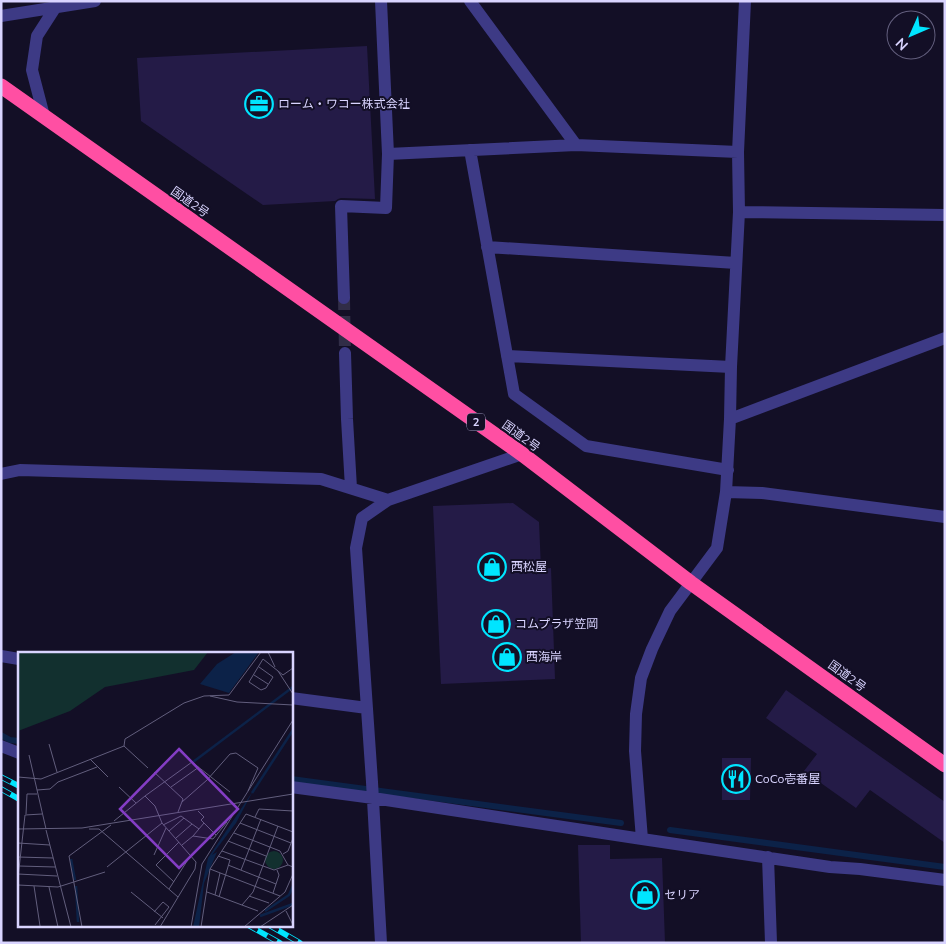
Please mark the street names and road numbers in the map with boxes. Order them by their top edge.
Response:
street label: 国道2号 [168,183,212,220]
road number: 2 [467,414,485,431]
street label: 国道2号 [499,417,543,454]
street label: 国道2号 [825,657,869,694]

